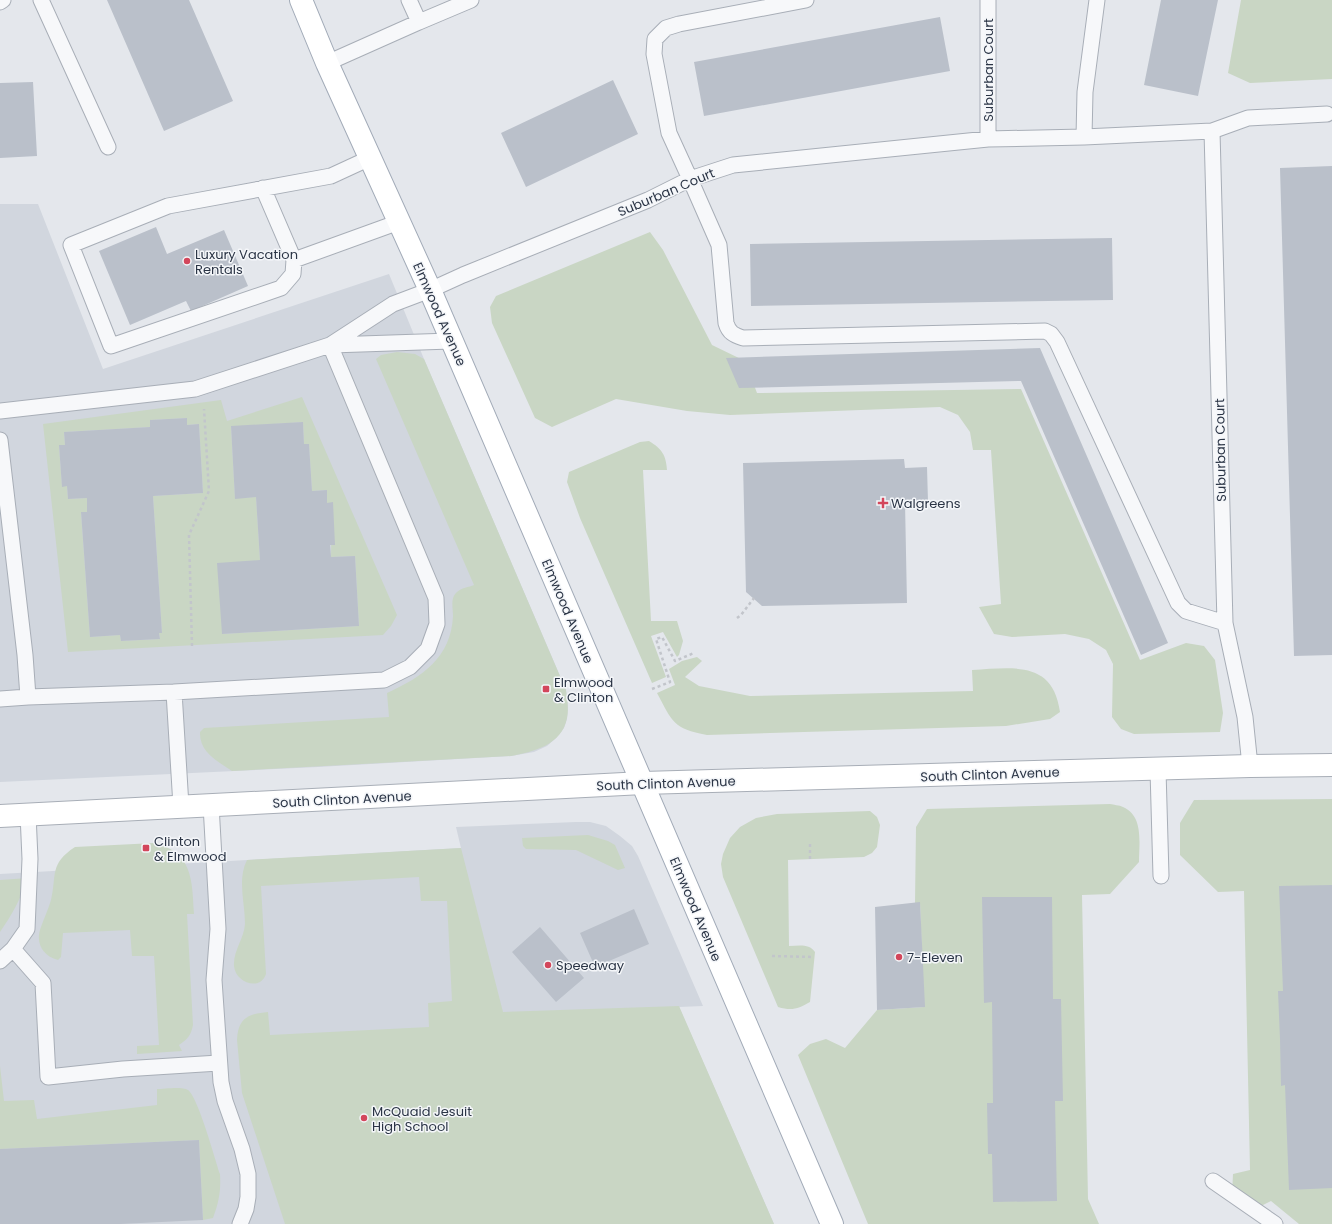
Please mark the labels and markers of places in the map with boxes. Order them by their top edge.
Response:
place label: Luxury Vacation Rentals [195,245,298,279]
marker: Luxury Vacation Rentals [182,256,192,266]
place label: Walgreens [891,494,961,513]
marker: Walgreens [878,498,888,508]
place label: Elmwood & Clinton [554,673,613,707]
marker: Elmwood & Clinton [541,684,551,694]
place label: Clinton & Elmwood [154,832,226,866]
marker: Clinton & Elmwood [141,843,151,853]
place label: 7-Eleven [907,948,963,967]
marker: 7-Eleven [894,952,904,962]
place label: Speedway [556,956,625,975]
marker: Speedway [543,960,553,970]
place label: McQuaid Jesuit High School [372,1102,472,1136]
marker: McQuaid Jesuit High School [359,1113,369,1123]

